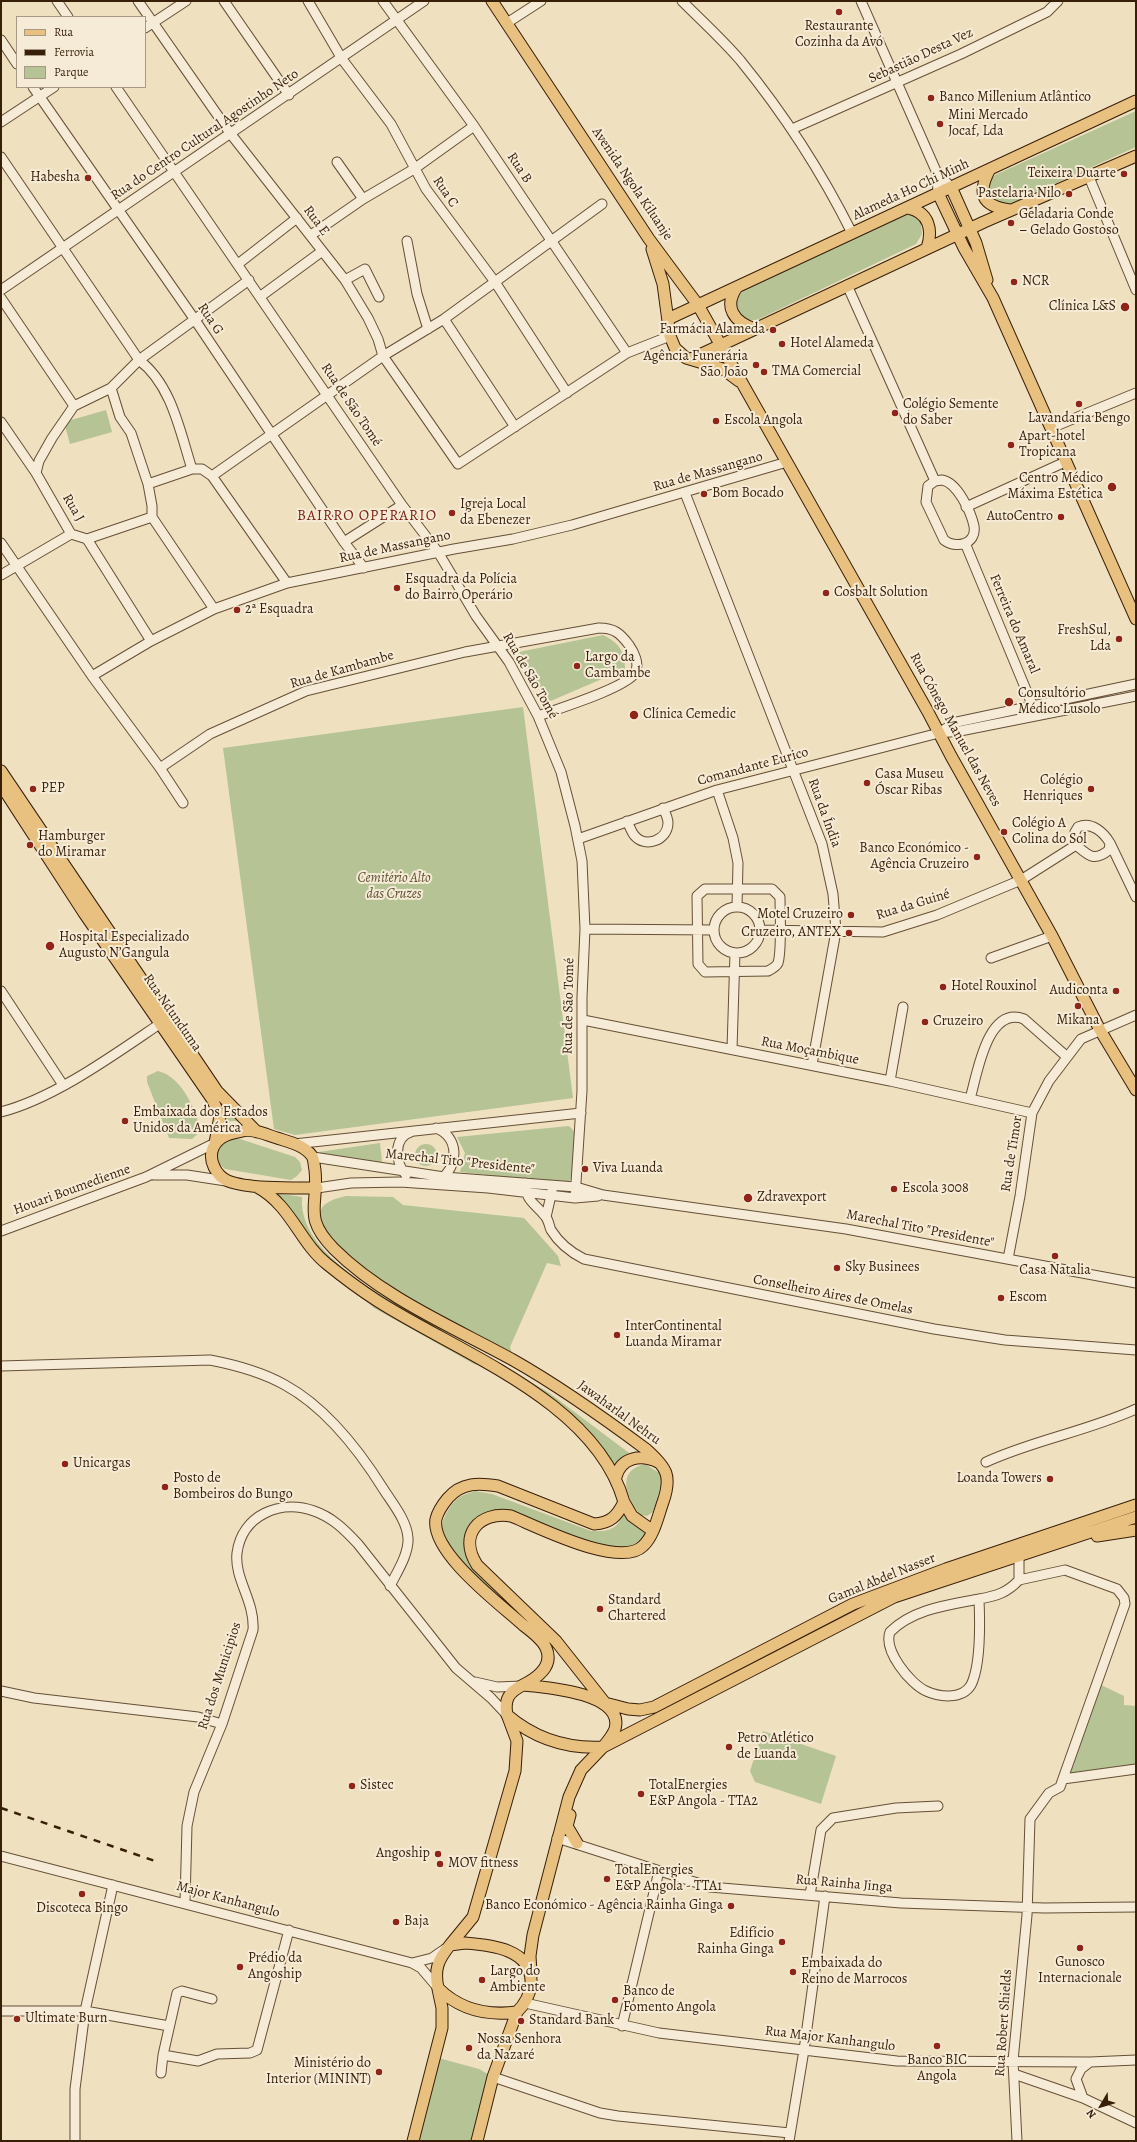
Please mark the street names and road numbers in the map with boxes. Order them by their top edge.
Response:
street label: Sebastião Desta Vez [866,24,976,88]
street label: Rua do Centro Cultural Agostinho Neto [108,66,302,204]
street label: Avenida Ngola Kiluanje [588,124,676,244]
street label: Rua B [503,149,535,187]
street label: Alameda Ho Chi Minh [850,156,972,224]
street label: Rua C [429,173,461,211]
street label: Rua E [299,203,333,239]
street label: Rua G [193,300,227,338]
street label: Rua de São Tomé [317,360,385,450]
street label: Rua de Massangano [651,448,765,496]
street label: Rua J [58,491,88,525]
street label: Rua de Massangano [338,527,452,567]
street label: Ferreira do Amaral [985,572,1043,676]
street label: Rua de São Tomé [499,630,561,722]
street label: Rua de Kambambe [288,647,396,693]
street label: Rua Cónego Manuel das Neves [906,650,1004,810]
street label: Comandante Eurico [696,744,810,790]
street label: Rua da Índia [804,776,844,850]
street label: Rua da Guiné [874,886,952,924]
street label: Rua de São Tomé [560,958,578,1054]
street label: Rua Ndunduma [139,971,205,1055]
street label: Rua Moçambique [759,1033,861,1069]
street label: Rua de Timor [998,1115,1026,1193]
street label: Marechal Tito "Presidente" [385,1146,535,1178]
street label: Houari Boumedienne [11,1161,133,1219]
street label: Marechal Tito "Presidente" [845,1206,995,1252]
street label: Conselheiro Aires de Omelas [752,1271,914,1319]
street label: Jawaharlal Nehru [574,1377,664,1449]
street label: Gamal Abdel Nasser [826,1550,938,1608]
street label: Rua dos Municipios [195,1620,245,1732]
street label: Rua Rainha Jinga [795,1871,893,1897]
street label: Major Kanhangulo [174,1878,282,1922]
street label: Rua Robert Shields [992,1969,1016,2077]
street label: Rua Major Kanhangulo [764,2023,896,2055]

